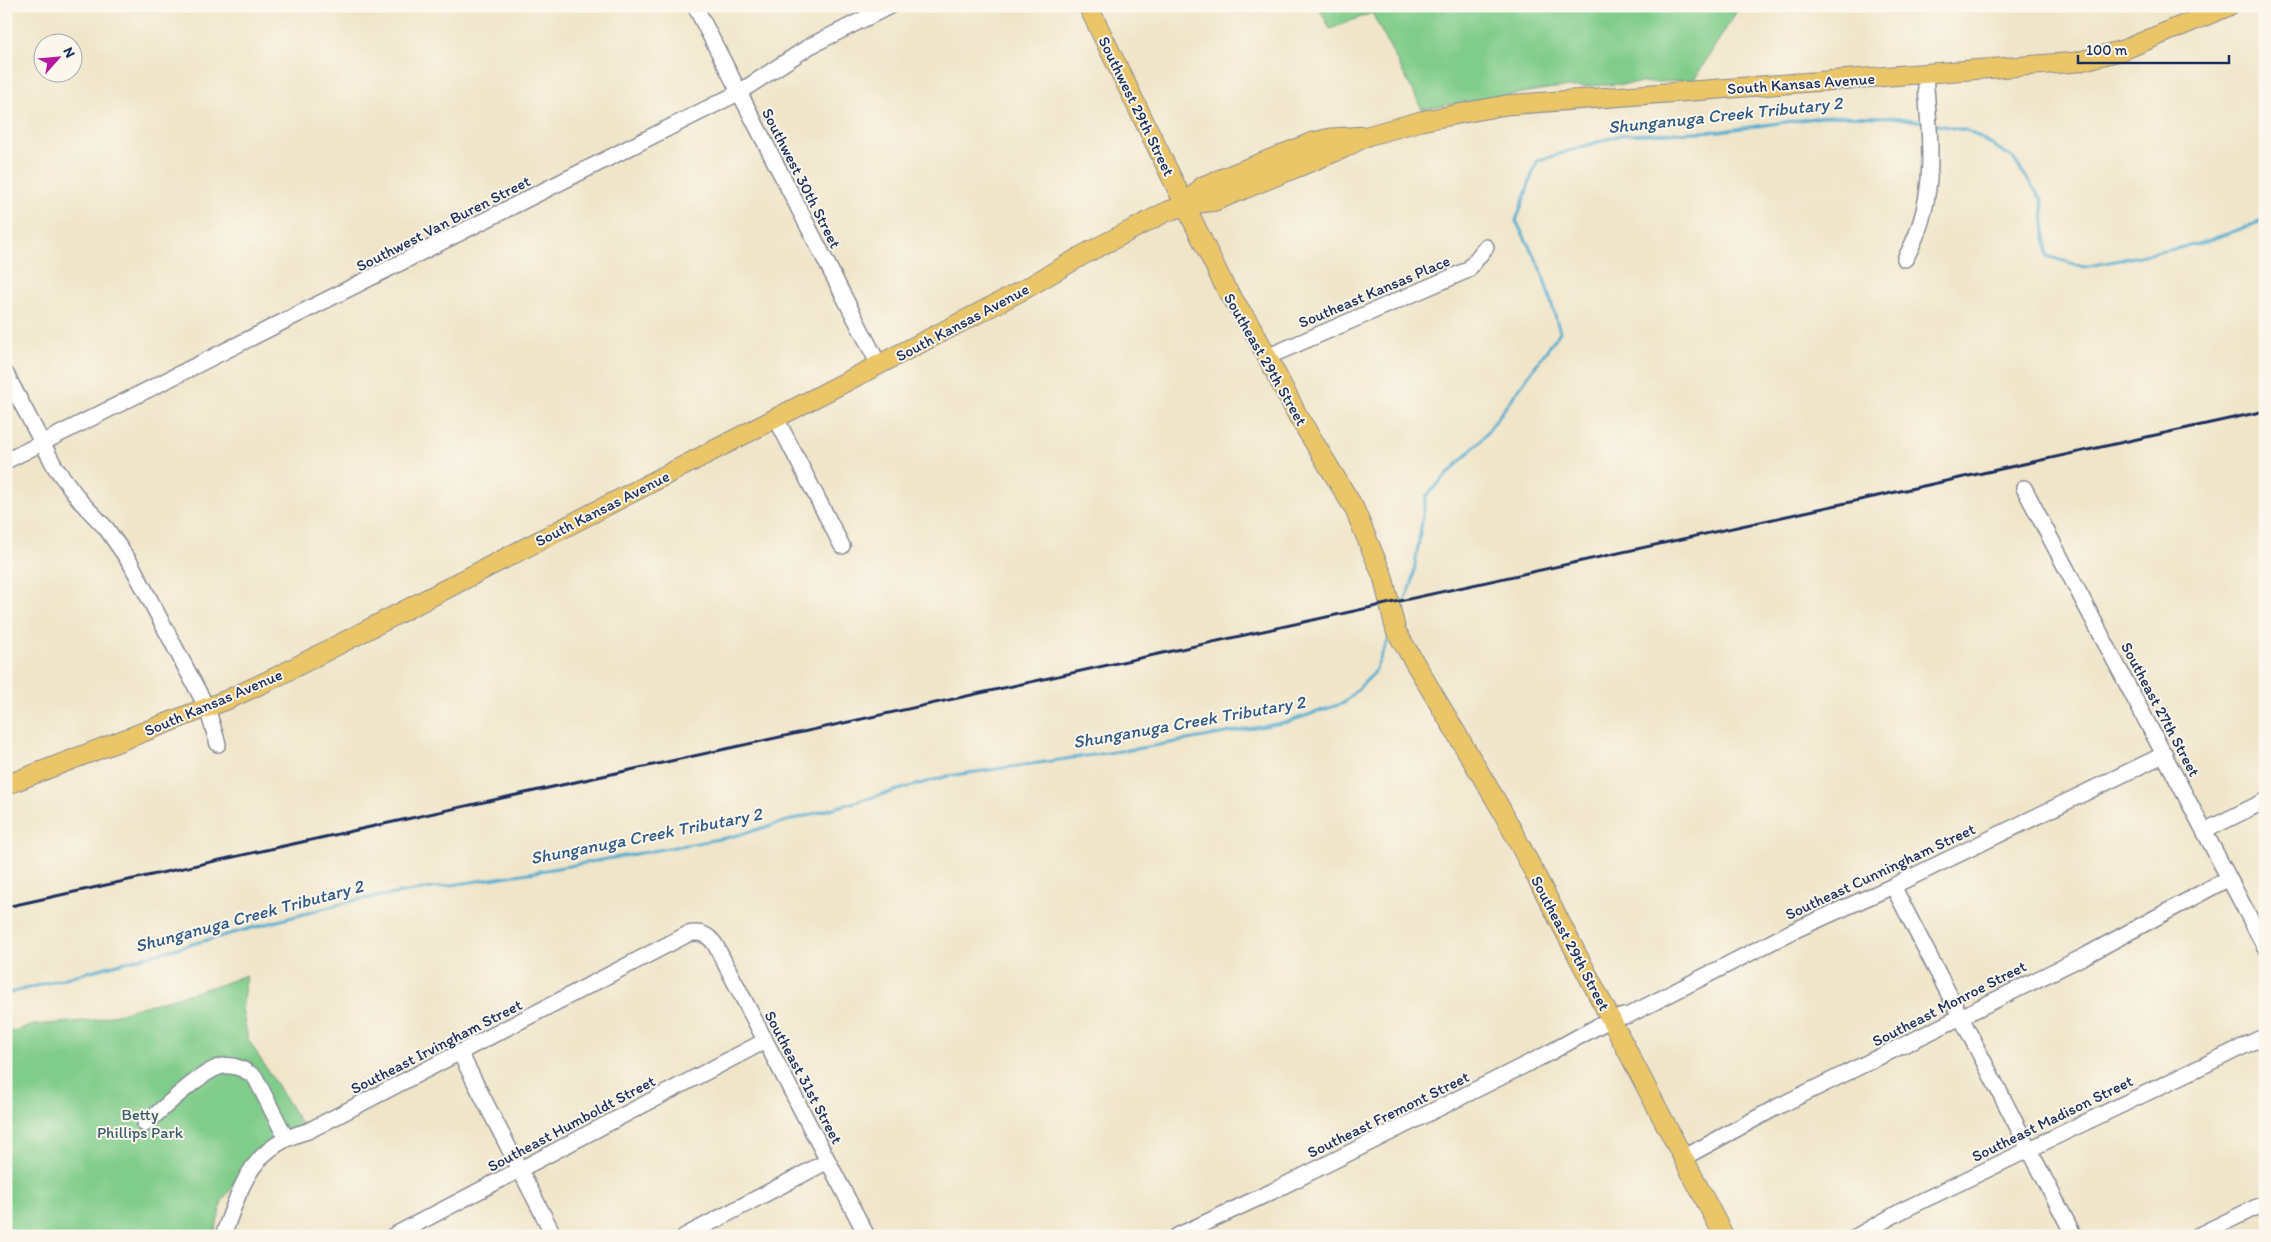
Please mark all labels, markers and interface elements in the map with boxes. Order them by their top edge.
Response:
north arrow [32,32,82,82]
scale bar [2078,32,2230,64]
street label: Southwest 29th Street [1094,33,1179,179]
text: 100 m [2086,41,2128,59]
text: N [59,44,79,60]
street label: South Kansas Avenue [1726,69,1876,98]
water label: Shunganuga Creek Tributary 2 [1607,92,1845,138]
street label: Southwest 30th Street [758,105,845,252]
street label: Southwest Van Buren Street [353,171,533,276]
street label: Southeast Kansas Place [1295,251,1453,332]
street label: South Kansas Avenue [892,279,1032,366]
street label: Southeast 29th Street [1220,289,1311,429]
street label: South Kansas Avenue [532,466,673,551]
street label: Southeast 27th Street [2117,639,2204,780]
street label: South Kansas Avenue [141,665,285,740]
water label: Shunganuga Creek Tributary 2 [1071,690,1308,753]
water label: Shunganuga Creek Tributary 2 [528,802,765,869]
street label: Southeast Cunningham Street [1782,819,1978,924]
street label: Southeast 29th Street [1527,872,1614,1014]
water label: Shunganuga Creek Tributary 2 [133,875,367,957]
street label: Southeast Monroe Street [1869,956,2029,1051]
street label: Southeast Irvingham Street [347,995,525,1098]
street label: Southeast 31st Street [760,1007,847,1147]
street label: Southeast Fremont Street [1304,1067,1472,1162]
street label: Southeast Humboldt Street [484,1071,658,1176]
street label: Southeast Madison Street [1969,1071,2136,1166]
park label: Betty Phillips Park [97,1105,184,1142]

